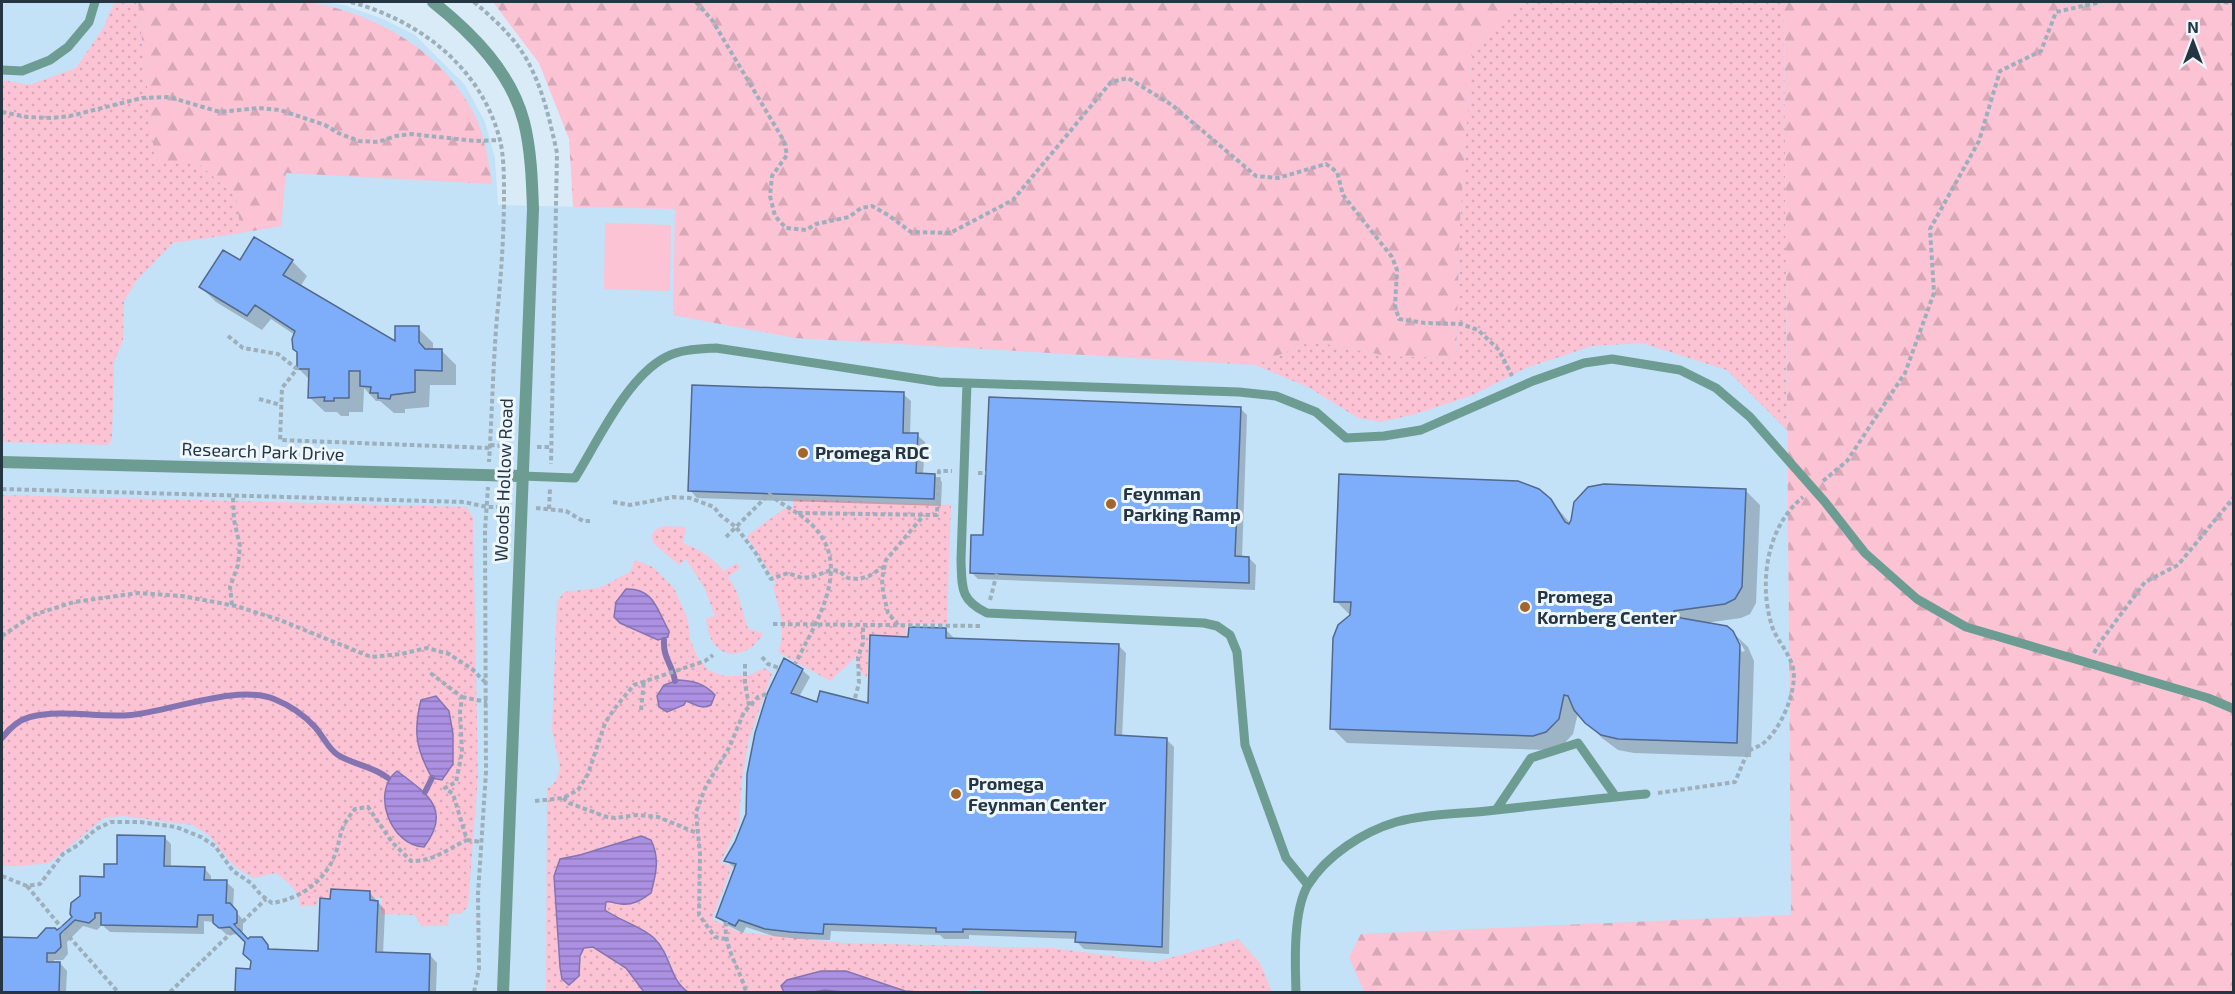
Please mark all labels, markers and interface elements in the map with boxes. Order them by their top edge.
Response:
north arrow [2163,12,2223,72]
text: N [2187,17,2199,36]
street label: Woods Hollow Road [489,398,517,562]
street label: Research Park Drive [181,437,345,465]
place label: Promega RDC [815,441,930,463]
marker: Promega RDC [796,446,810,460]
place label: Feynman Parking Ramp [1123,482,1241,525]
marker: Feynman Parking Ramp [1104,497,1118,511]
place label: Promega Kornberg Center [1537,585,1677,628]
marker: Promega Kornberg Center [1518,600,1532,614]
place label: Promega Feynman Center [968,772,1107,815]
marker: Promega Feynman Center [949,787,963,801]

